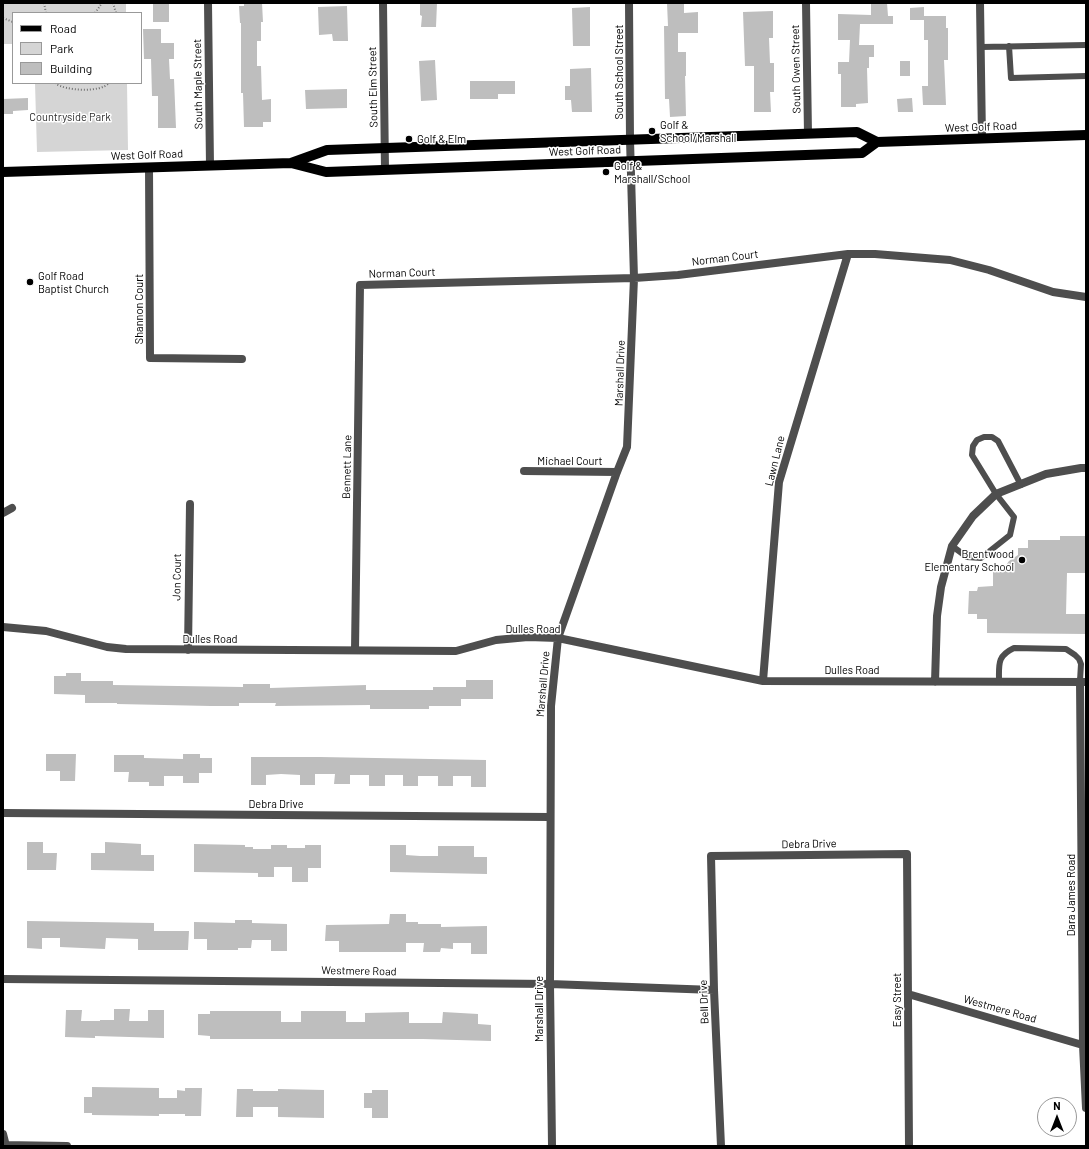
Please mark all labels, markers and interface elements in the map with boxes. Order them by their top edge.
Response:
legend [12,12,142,84]
text: Road [50,21,77,35]
street label: South School Street [612,24,626,120]
street label: South Owen Street [789,24,803,114]
street label: South Maple Street [191,39,205,129]
text: Park [50,41,74,55]
street label: South Elm Street [366,46,380,128]
text: Building [50,61,92,75]
park label: Countryside Park [29,110,111,124]
place label: Golf & School/Marshall [660,118,736,144]
street label: West Golf Road [945,119,1017,135]
marker: Golf & School/Marshall [647,126,657,136]
place label: Golf & Elm [417,132,466,146]
marker: Golf & Elm [404,134,414,144]
street label: West Golf Road [549,143,621,159]
street label: West Golf Road [111,147,183,163]
place label: Golf & Marshall/School [614,159,690,185]
marker: Golf & Marshall/School [601,167,611,177]
street label: Norman Court [691,247,759,269]
street label: Norman Court [368,265,436,281]
place label: Golf Road Baptist Church [38,269,109,295]
street label: Shannon Court [132,274,146,344]
marker: Golf Road Baptist Church [25,277,35,287]
street label: Marshall Drive [612,340,628,406]
street label: Lawn Lane [762,434,788,488]
street label: Bennett Lane [340,435,354,499]
street label: Michael Court [537,454,603,468]
place label: Brentwood Elementary School [924,547,1014,573]
street label: Jon Court [170,553,184,601]
marker: Brentwood Elementary School [1017,555,1027,565]
street label: Dulles Road [505,622,561,636]
street label: Dulles Road [182,632,238,646]
street label: Marshall Drive [534,651,552,717]
street label: Dulles Road [824,663,880,677]
street label: Debra Drive [249,797,303,811]
street label: Debra Drive [781,837,837,851]
street label: Dara James Road [1064,854,1078,936]
street label: Westmere Road [321,964,397,978]
street label: Easy Street [890,973,904,1027]
street label: Marshall Drive [532,976,546,1042]
street label: Bell Drive [697,980,711,1024]
street label: Westmere Road [962,992,1038,1026]
north arrow [1037,1097,1077,1137]
text: N [1053,1099,1061,1112]

